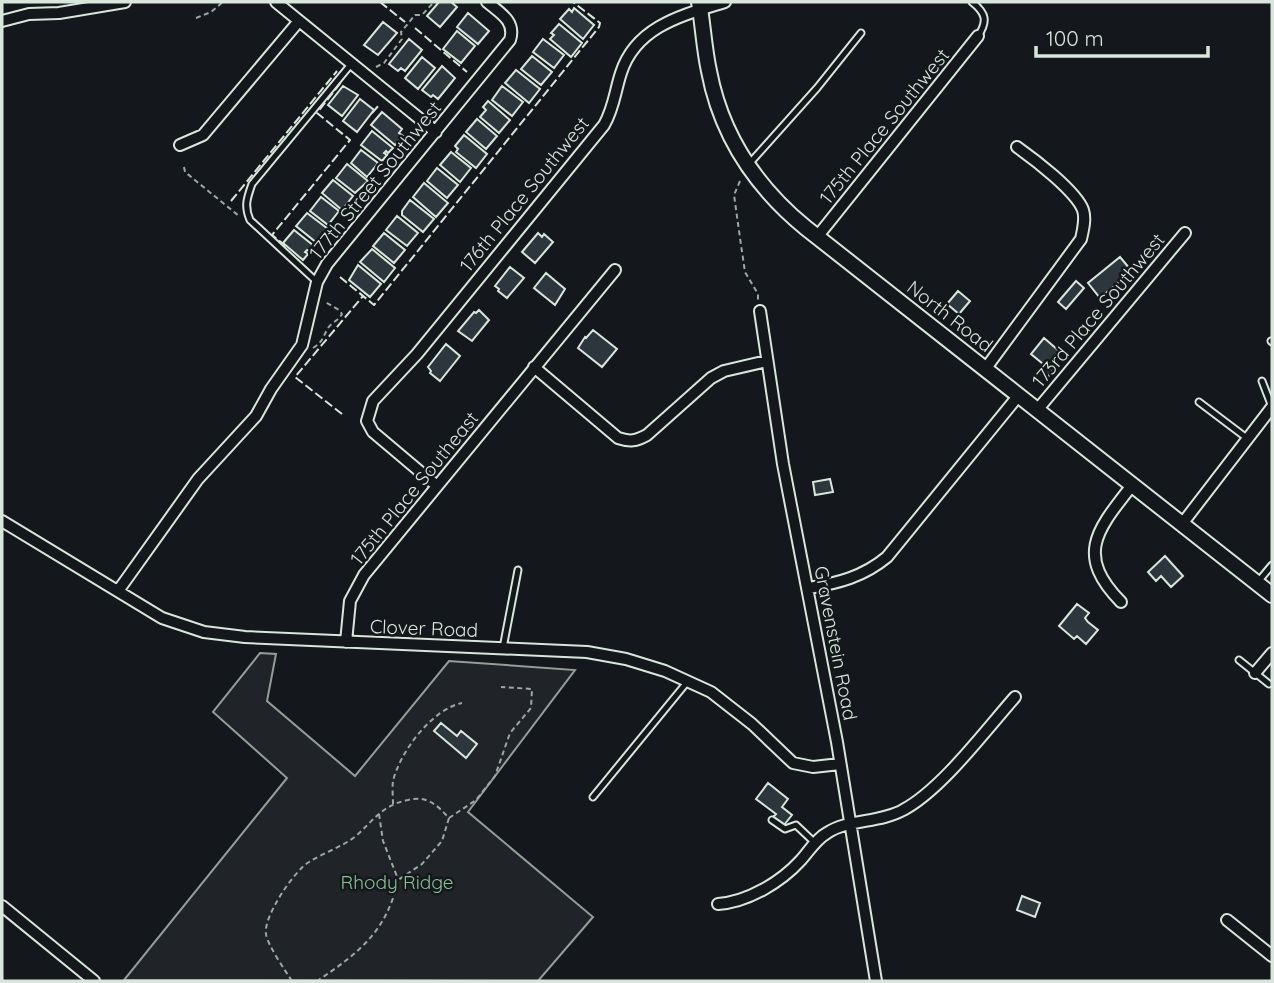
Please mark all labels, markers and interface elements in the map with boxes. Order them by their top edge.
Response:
scale bar [1036,14,1208,58]
text: 100 m [1046,25,1104,51]
street label: 175th Place Southwest [814,43,954,209]
street label: 177th Street Southwest [304,96,446,264]
street label: 176th Place Southwest [454,112,594,276]
street label: 173rd Place Southwest [1026,228,1170,392]
street label: North Road [902,275,998,357]
street label: 175th Place Southeast [345,406,483,570]
street label: Gravenstein Road [809,564,863,722]
street label: Clover Road [369,614,479,642]
park label: Rhody Ridge [340,870,454,894]

